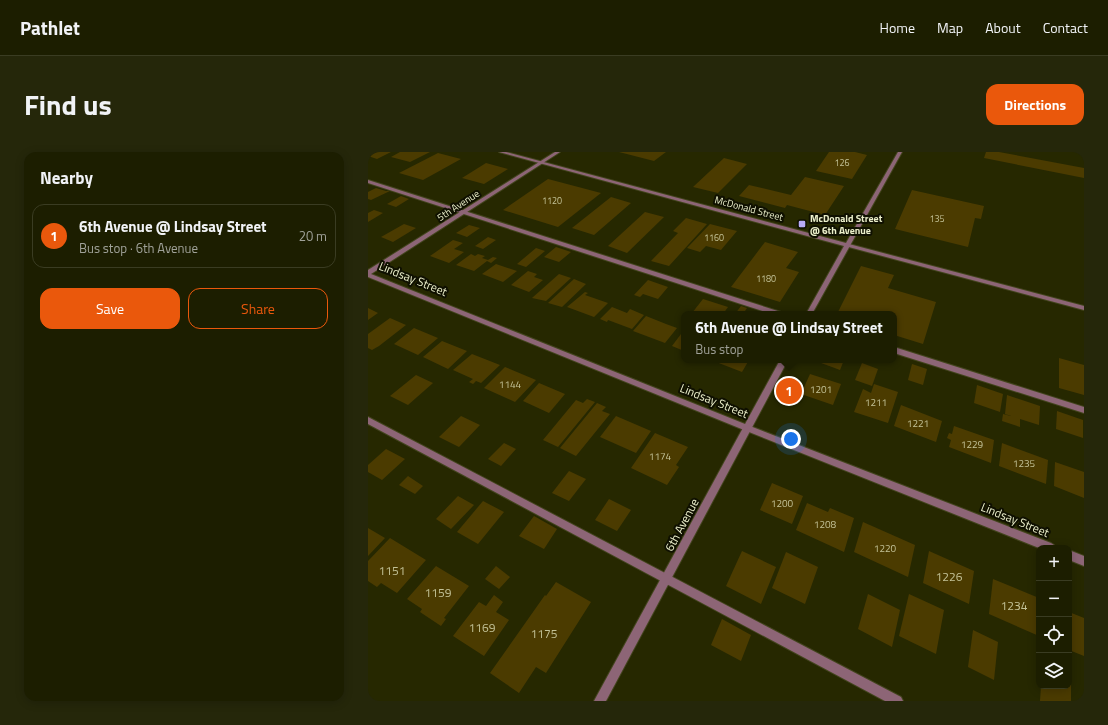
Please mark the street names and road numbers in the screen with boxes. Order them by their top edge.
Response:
street label: 5th Avenue [434,186,482,225]
street label: McDonald Street [713,192,785,225]
street label: Lindsay Street [376,256,451,301]
street label: Lindsay Street [677,378,752,423]
street label: 6th Avenue [660,495,703,555]
street label: Lindsay Street [978,497,1053,542]

